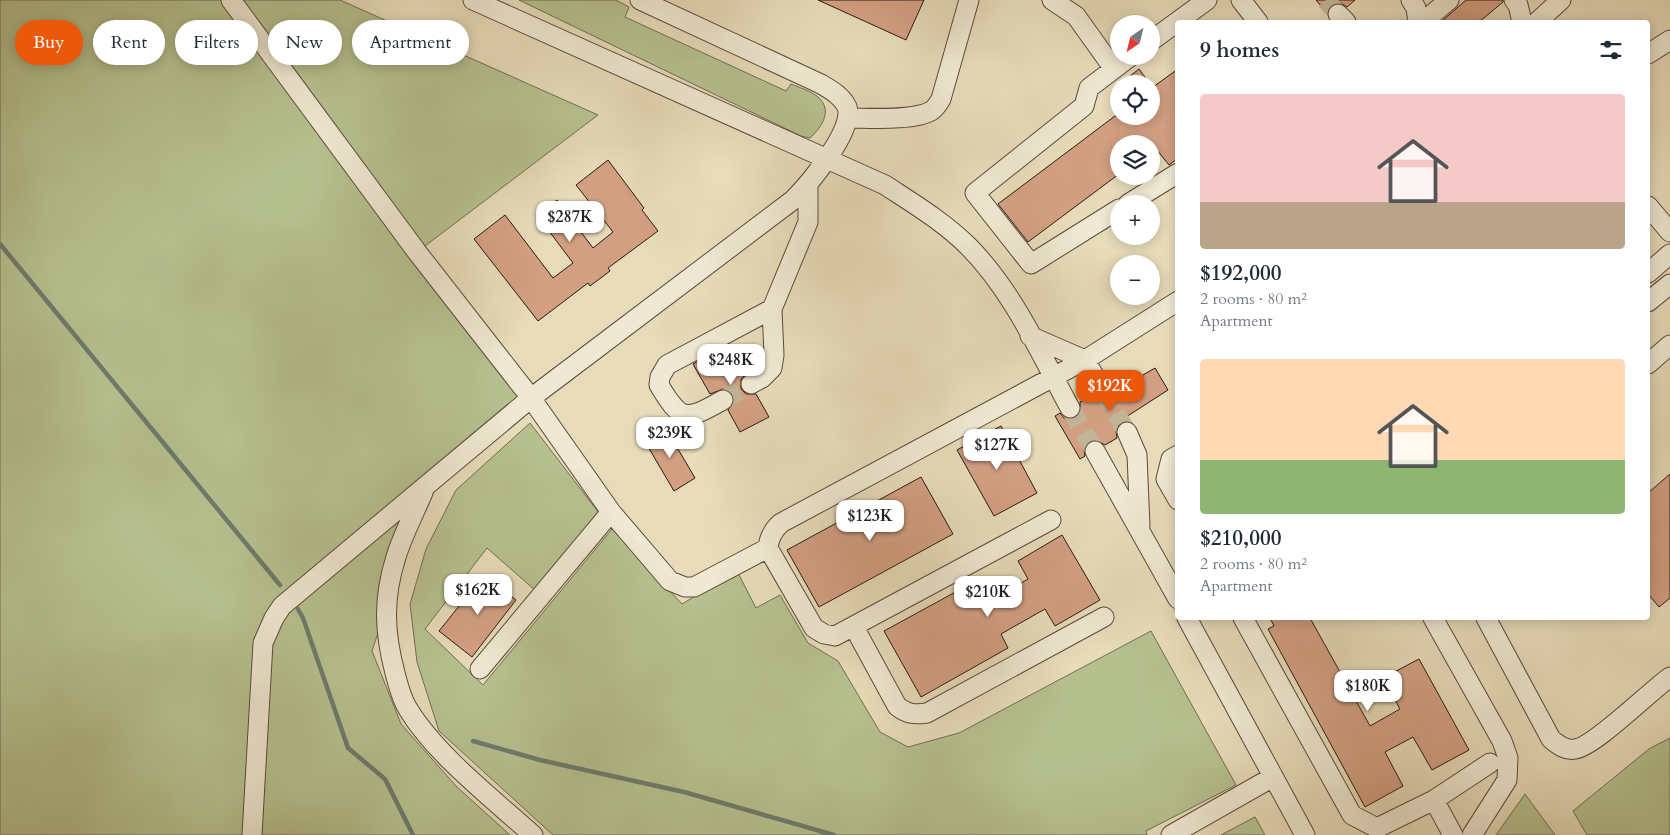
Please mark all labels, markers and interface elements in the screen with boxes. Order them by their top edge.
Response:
north arrow [1110,15,1160,65]
map controls [1110,15,1160,305]
chip: Buy [15,20,83,65]
chip: Rent [93,20,165,65]
chip: Filters [175,20,258,65]
chip: New [268,20,342,65]
chip: Apartment [352,20,469,65]
text: 9 homes [1200,36,1279,65]
icon: filters [1597,36,1625,64]
button: locate [1110,75,1160,125]
icon: home [1368,126,1458,216]
button: layers [1110,135,1160,185]
button: + [1110,195,1160,245]
pin: $287K [535,200,605,243]
text: $287K [547,206,593,228]
button: − [1110,255,1160,305]
text: $192,000 [1200,259,1281,288]
text: 2 rooms · 80 m² [1200,288,1307,310]
text: Apartment [1200,310,1273,332]
pin: $248K [696,344,766,386]
text: $248K [708,349,754,371]
pin: $192K [1075,370,1145,412]
text: $192K [1087,375,1133,397]
icon: home [1368,391,1458,481]
pin: $239K [635,416,705,459]
text: $239K [647,422,693,444]
pin: $127K [962,428,1032,471]
text: $127K [974,434,1020,456]
pin: $123K [835,500,905,542]
text: $123K [847,505,893,527]
text: $210,000 [1200,524,1281,553]
text: 2 rooms · 80 m² [1200,553,1307,575]
pin: $162K [443,574,513,616]
text: Apartment [1200,575,1273,597]
pin: $210K [953,576,1023,618]
text: $162K [455,579,501,601]
text: $210K [965,581,1011,603]
pin: $180K [1333,670,1403,712]
text: $180K [1345,675,1391,697]

